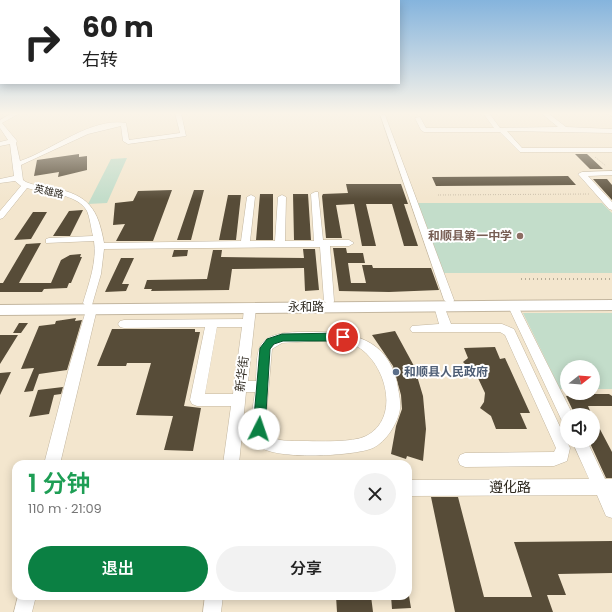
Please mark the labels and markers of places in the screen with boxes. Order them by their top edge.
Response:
place label: 和顺县第一中学 [428,227,512,244]
marker: 和顺县第一中学 [515,231,525,241]
pin [326,320,360,354]
place label: 和顺县人民政府 [404,363,488,380]
marker: 和顺县人民政府 [391,367,401,377]

